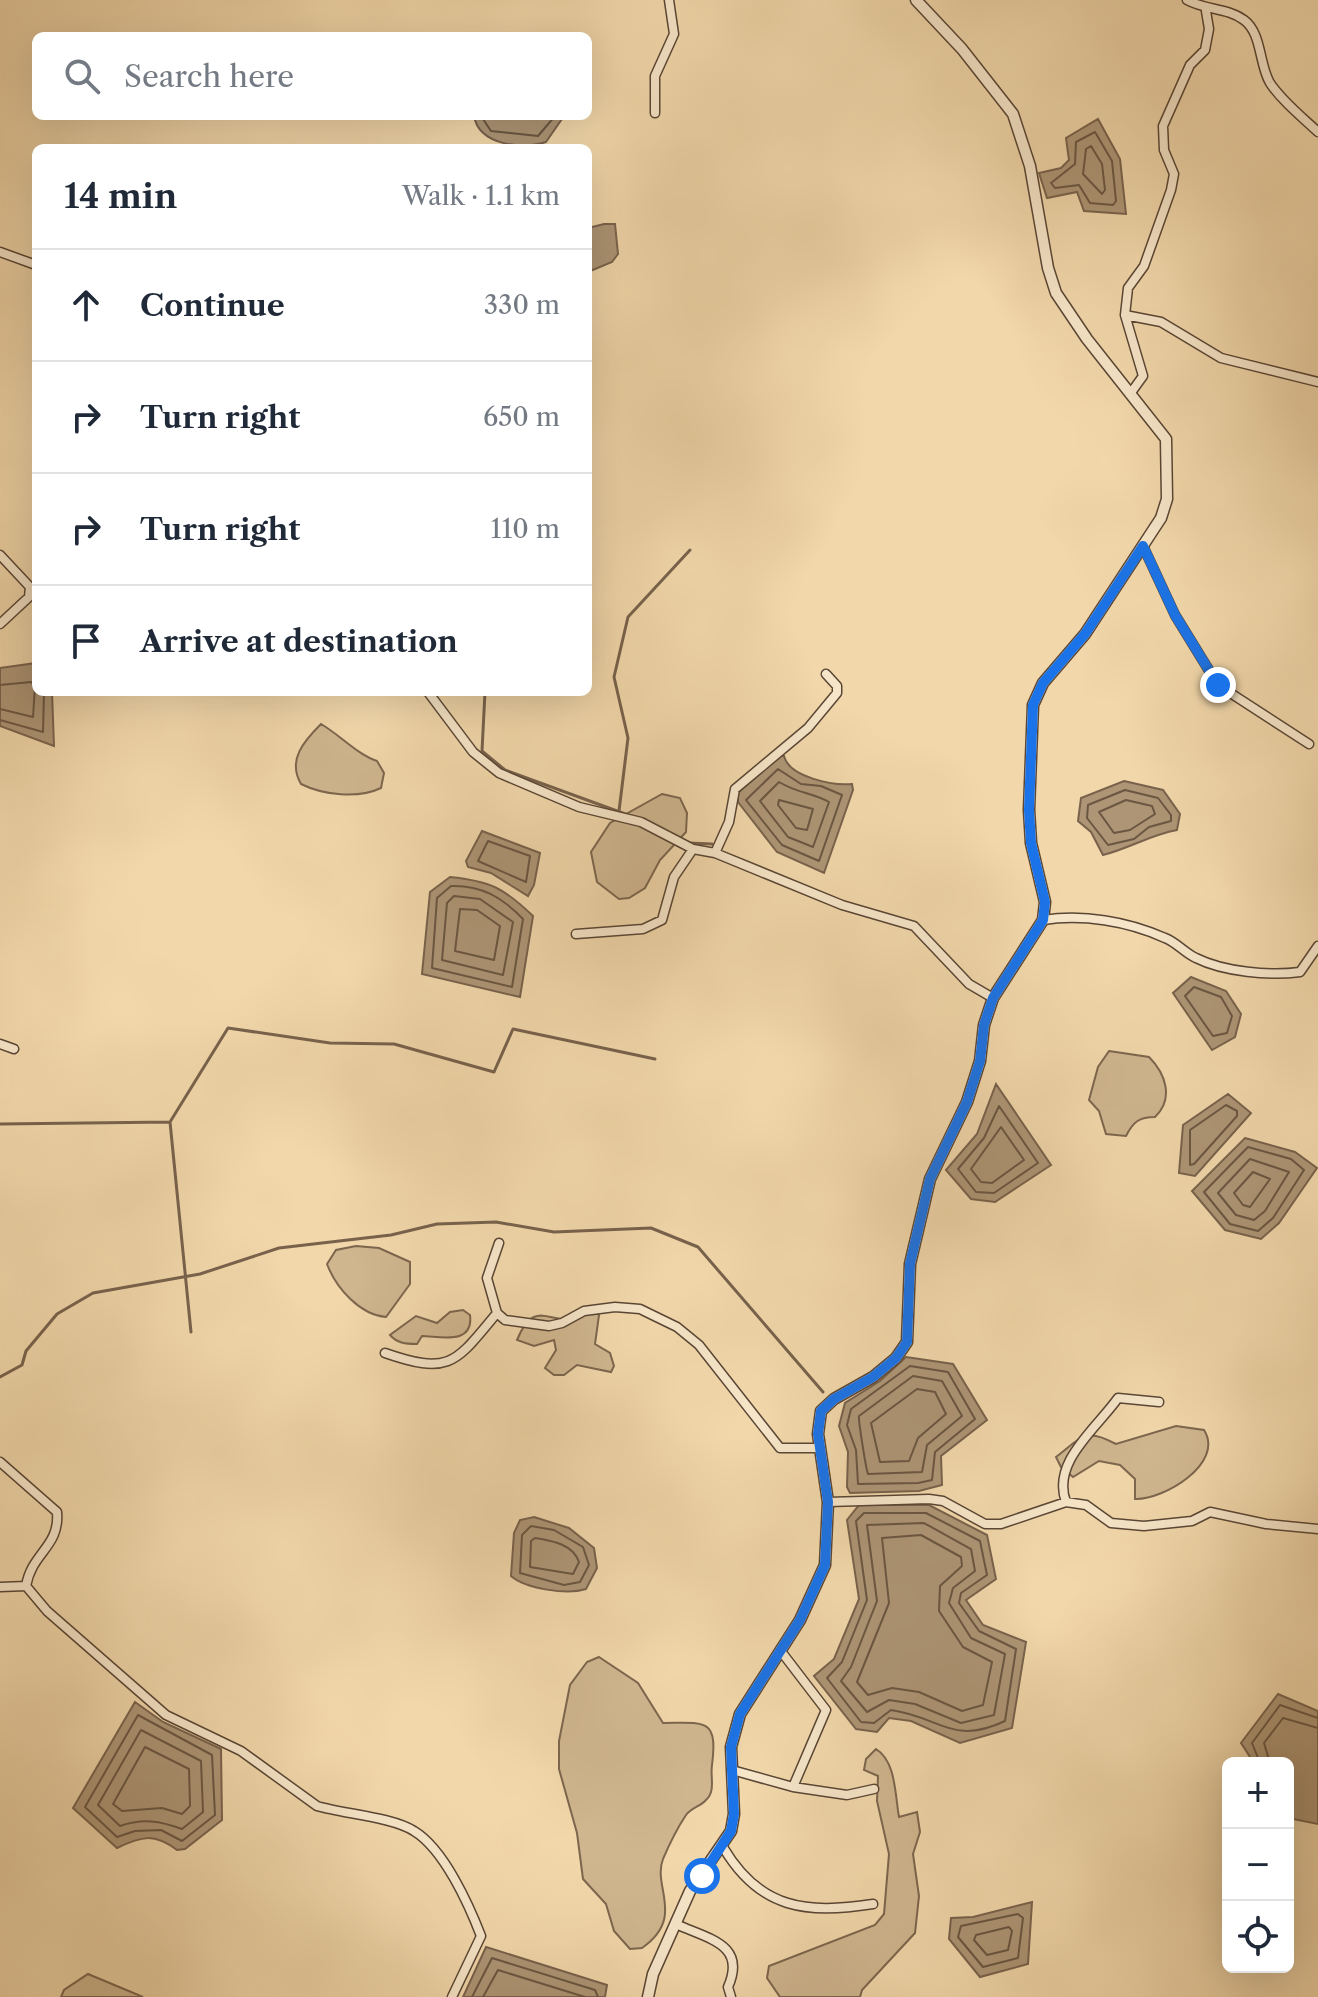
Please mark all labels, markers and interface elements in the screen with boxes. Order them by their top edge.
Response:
search box [32,32,592,120]
icon: search [60,54,104,98]
text: Search here [124,58,294,95]
text: 14 min [64,175,177,217]
text: Walk · 1.1 km [402,180,560,212]
icon: ahead [64,283,108,327]
text: Continue [140,287,285,324]
text: 330 m [484,289,560,321]
icon: right [64,395,108,439]
text: Turn right [140,399,300,436]
text: 650 m [483,401,560,433]
icon: right [64,507,108,551]
text: Turn right [140,511,300,548]
text: 110 m [491,513,560,545]
icon: arrive [64,619,108,663]
text: Arrive at destination [140,623,458,660]
route end [1200,667,1236,703]
map controls [1222,1757,1294,1973]
button: + [1222,1757,1294,1829]
button: − [1222,1829,1294,1901]
route start [684,1858,720,1894]
button: locate [1222,1901,1294,1973]

